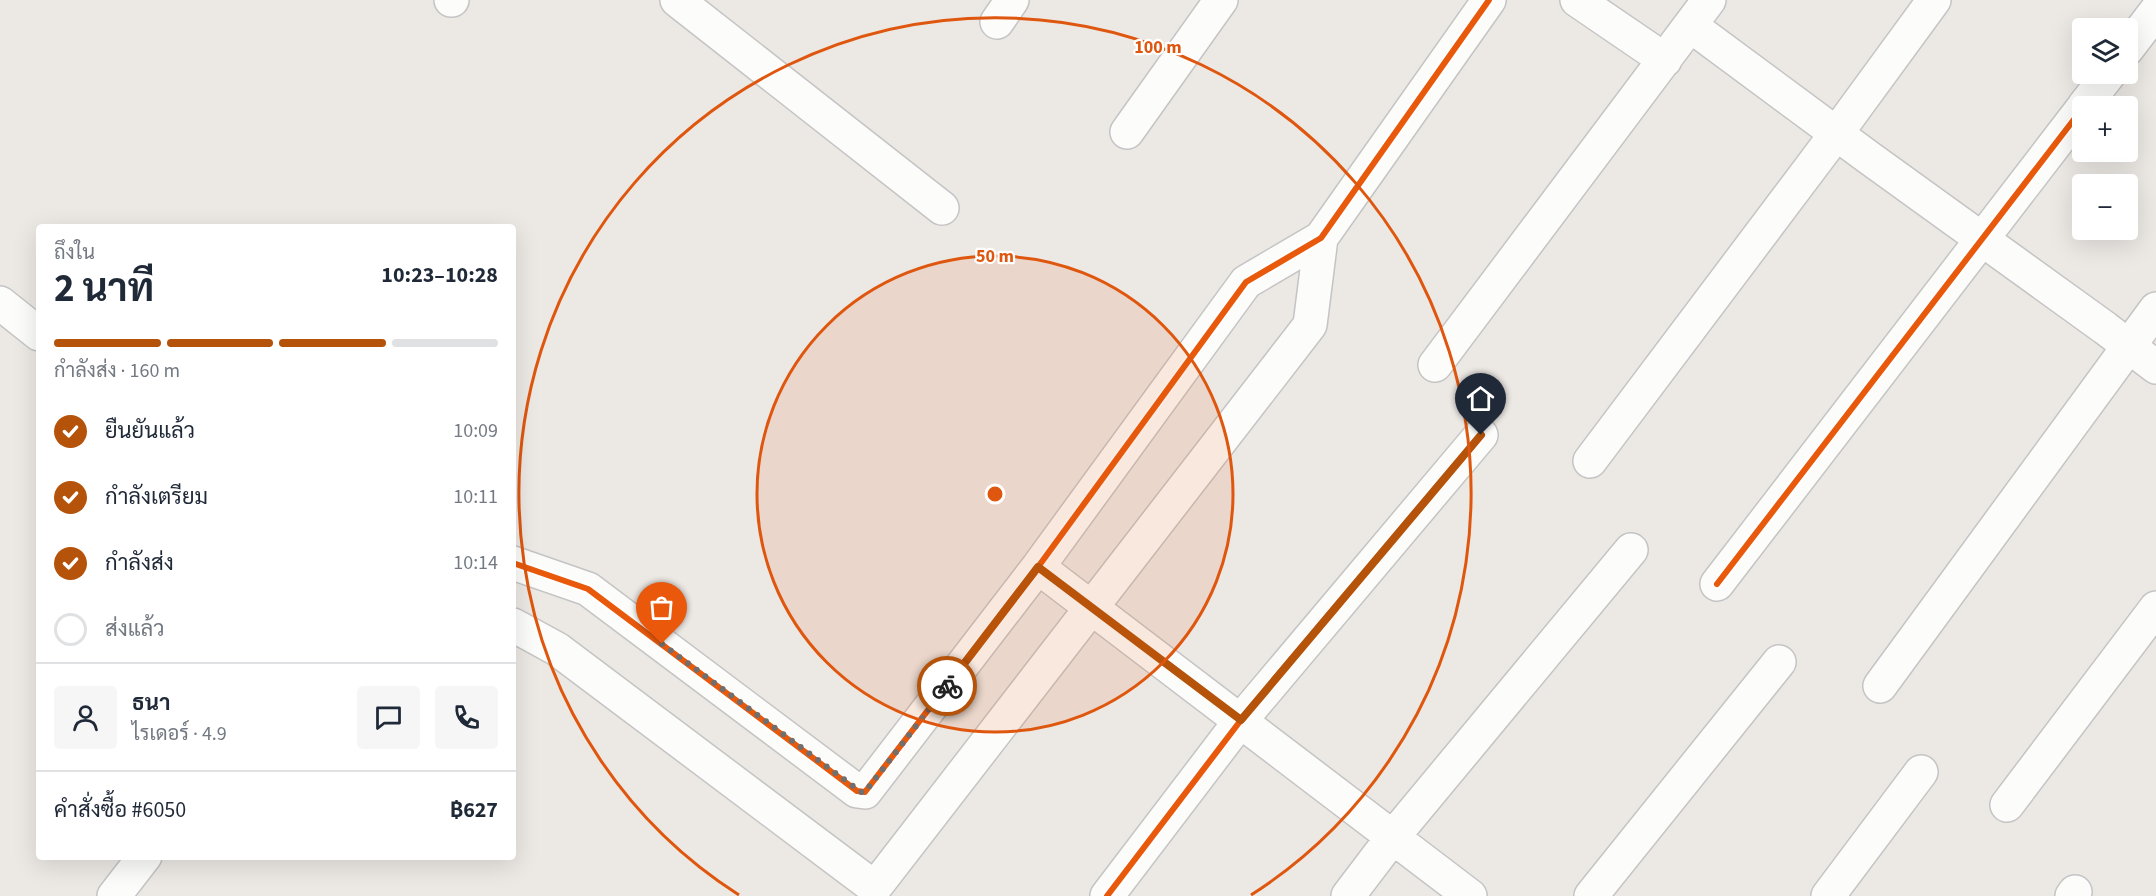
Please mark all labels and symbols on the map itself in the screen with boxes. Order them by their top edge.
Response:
text: 100 m [1134,35,1182,60]
text: 50 m [976,244,1014,269]
pin [1455,373,1506,435]
centre of rings [985,484,1005,504]
pin [636,582,687,644]
courier [917,656,977,716]

